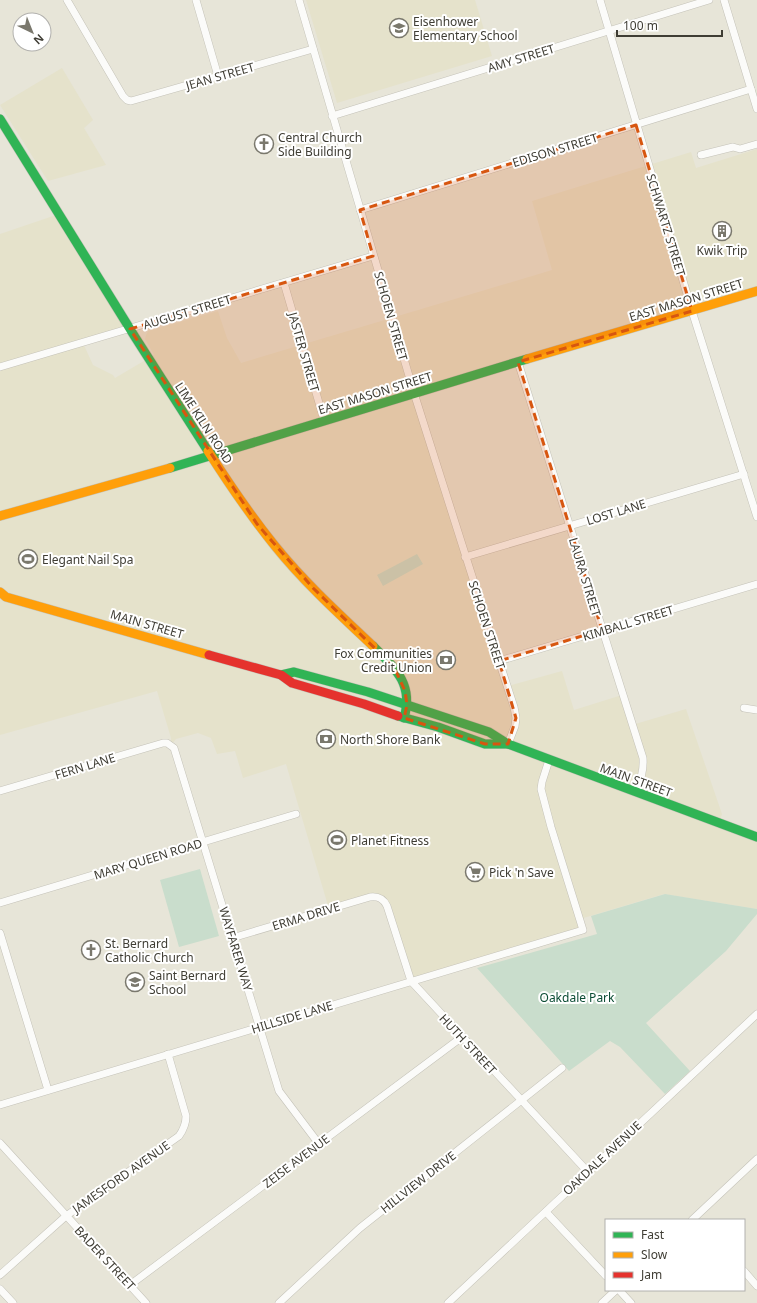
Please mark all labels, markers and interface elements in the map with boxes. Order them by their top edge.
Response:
north arrow [12,12,52,52]
scale bar [617,12,722,38]
place label: Eisenhower Elementary School [413,13,518,44]
school or university icon: Eisenhower Elementary School [388,17,410,39]
text: 100 m [623,17,658,34]
text: N [31,31,48,48]
street label: AMY STREET [485,40,557,76]
street label: JEAN STREET [183,58,257,94]
place label: Central Church Side Building [278,129,362,160]
street label: EDISON STREET [510,129,600,171]
church icon: Central Church Side Building [253,133,275,155]
street label: SCHWARTZ STREET [642,172,690,279]
building icon: Kwik Trip [711,220,733,242]
place label: Kwik Trip [697,242,748,259]
street label: SCHOEN STREET [370,269,412,363]
street label: EAST MASON STREET [627,274,745,325]
street label: AUGUST STREET [141,290,233,333]
street label: JASTER STREET [284,309,324,394]
street label: EAST MASON STREET [316,367,434,418]
street label: LIME KILN ROAD [171,379,237,467]
street label: LOST LANE [584,495,648,529]
street label: LAURA STREET [565,535,605,619]
sports icon: Elegant Nail Spa [17,548,39,570]
place label: Elegant Nail Spa [42,551,133,568]
street label: SCHOEN STREET [465,579,509,672]
street label: KIMBALL STREET [580,601,676,645]
street label: MAIN STREET [108,605,186,643]
place label: Fox Communities Credit Union [334,645,432,676]
bank icon: Fox Communities Credit Union [435,649,457,671]
bank icon: North Shore Bank [315,728,337,750]
place label: North Shore Bank [340,731,441,748]
street label: FERN LANE [53,749,117,783]
street label: MAIN STREET [598,759,675,801]
sports icon: Planet Fitness [326,829,348,851]
place label: Planet Fitness [351,832,429,849]
street label: MARY QUEEN ROAD [92,834,205,884]
supermarket icon: Pick 'n Save [464,861,486,883]
place label: Pick 'n Save [489,864,554,881]
street label: ERMA DRIVE [270,898,342,934]
street label: WAYFARER WAY [215,905,257,993]
place label: St. Bernard Catholic Church [105,935,194,966]
church icon: St. Bernard Catholic Church [80,939,102,961]
place label: Saint Bernard School [149,967,226,998]
school or university icon: Saint Bernard School [124,971,146,993]
park label: Oakdale Park [540,989,615,1006]
street label: HILLSIDE LANE [249,997,335,1037]
street label: HUTH STREET [435,1010,501,1078]
street label: OAKDALE AVENUE [559,1117,645,1199]
street label: ZEISE AVENUE [259,1130,333,1192]
street label: JAMESFORD AVENUE [68,1137,173,1218]
street label: HILLVIEW DRIVE [377,1147,459,1217]
legend [605,1219,745,1291]
street label: BADER STREET [71,1222,139,1294]
text: Fast [641,1226,665,1243]
text: Slow [641,1246,668,1263]
text: Jam [640,1266,662,1283]

